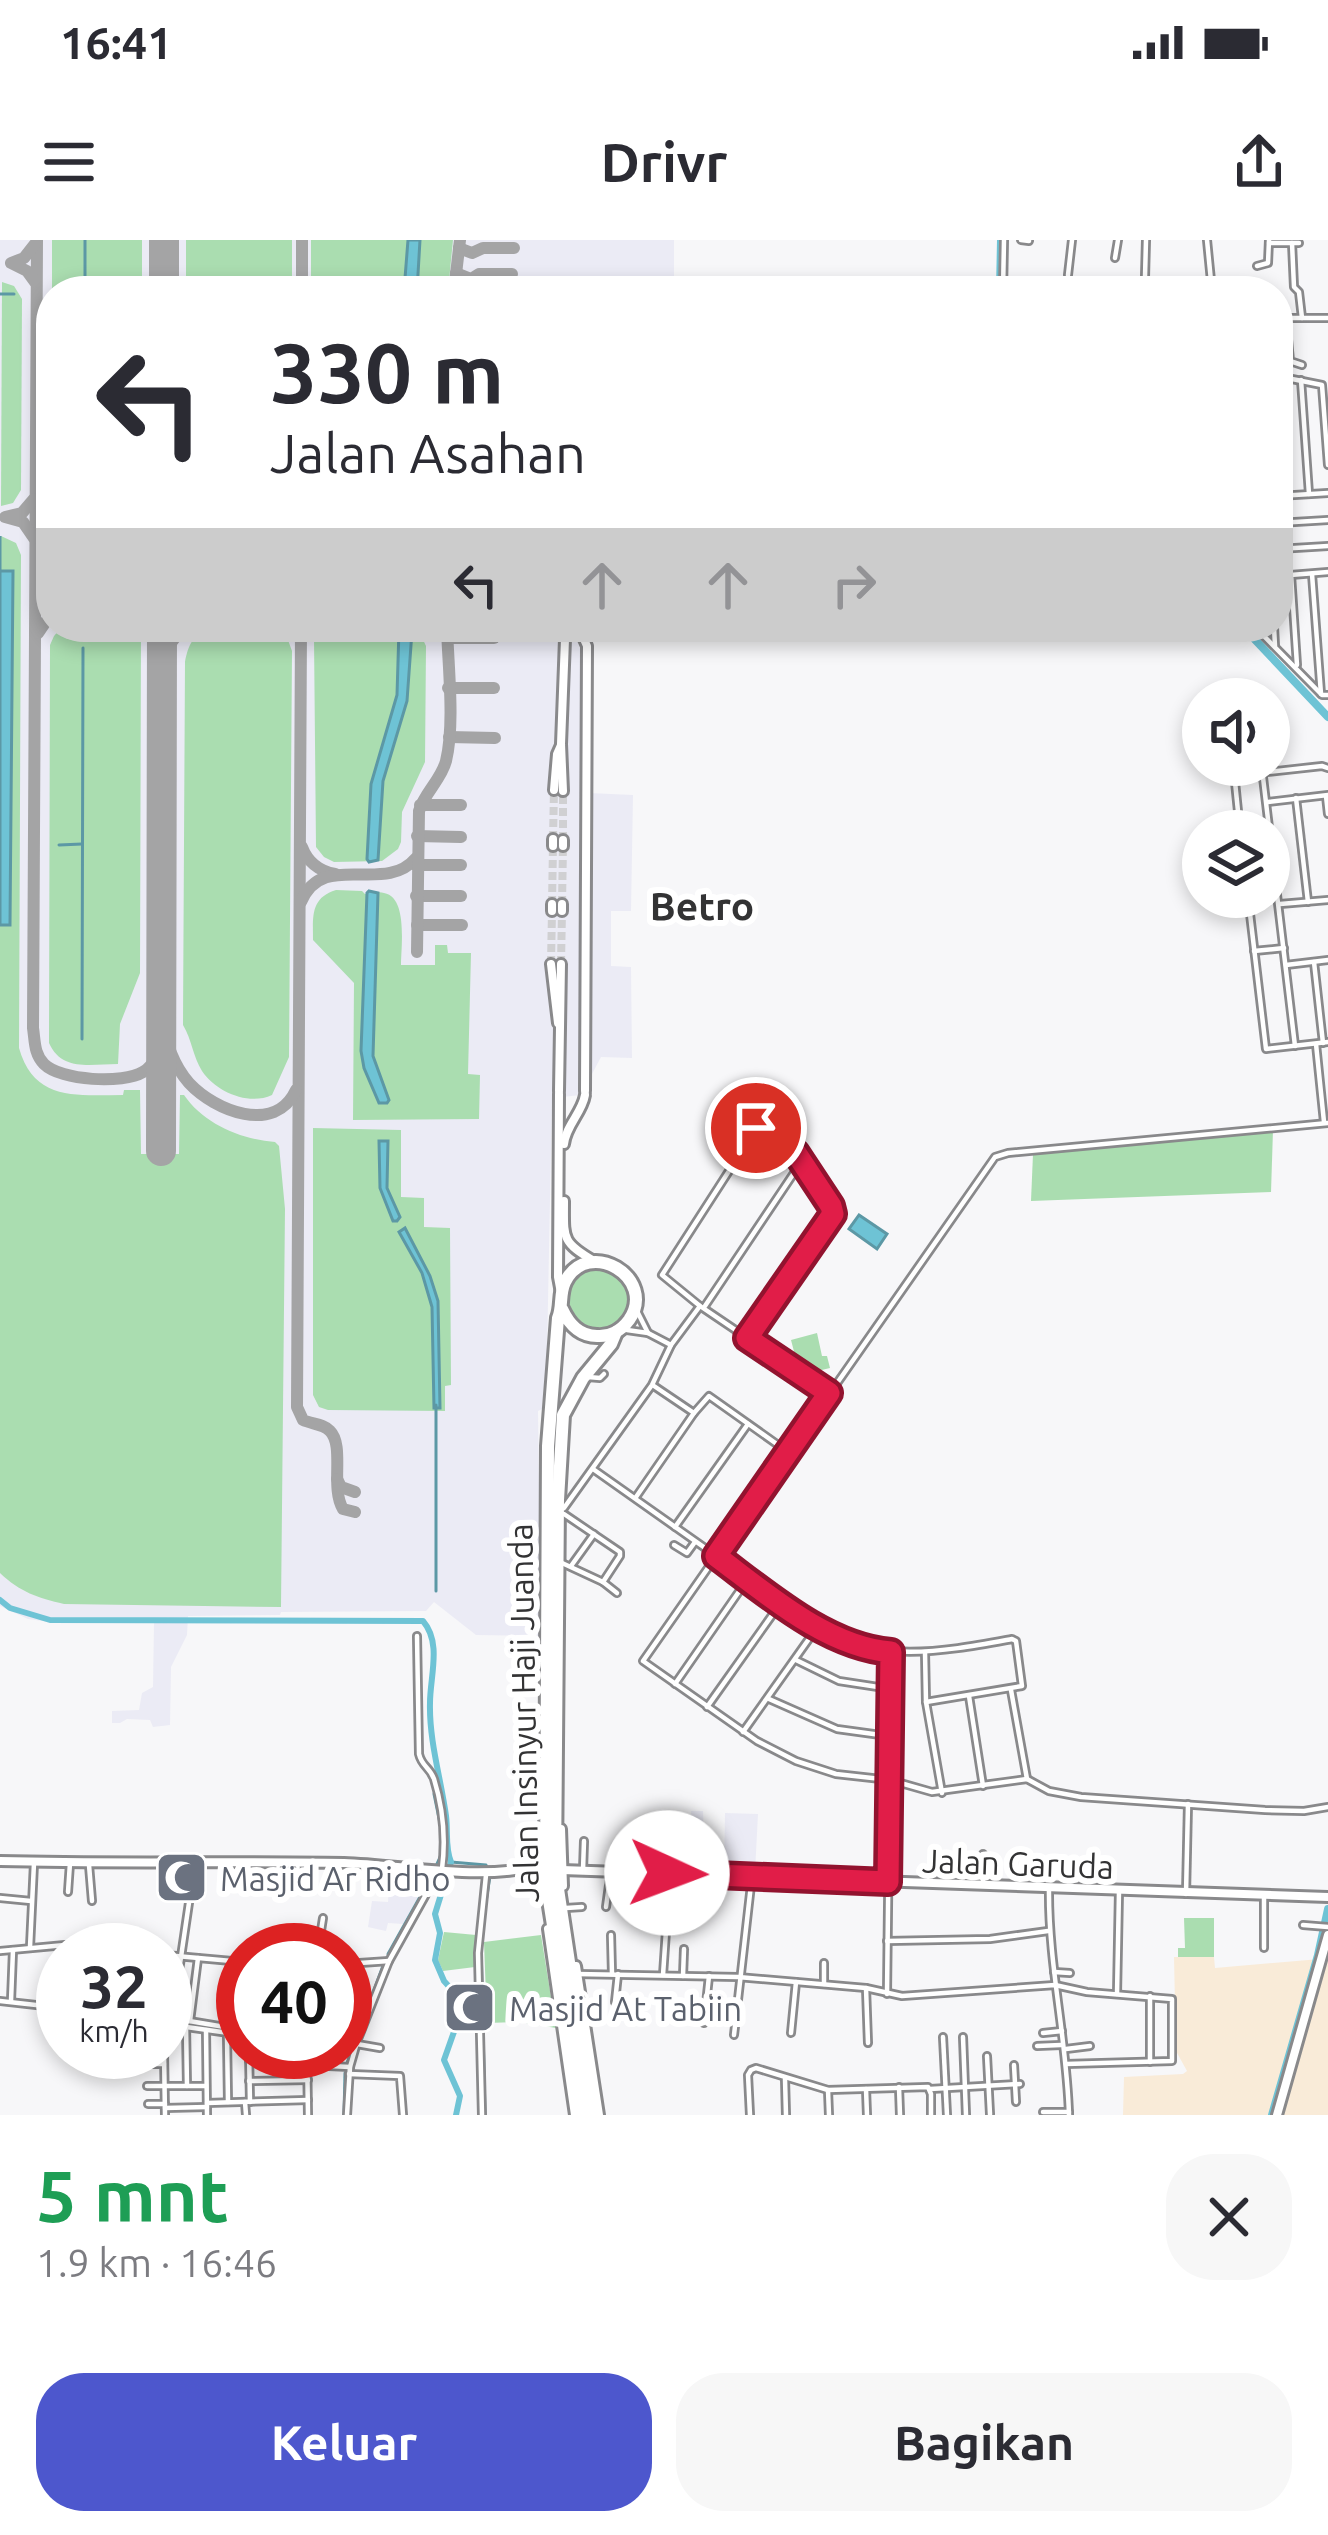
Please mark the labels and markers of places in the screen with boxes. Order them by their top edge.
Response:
pin [705,1077,807,1179]
mosque icon: Masjid Ar Ridho [153,1850,209,1906]
place label: Masjid Ar Ridho [220,1860,450,1897]
mosque icon: Masjid At Tabiin [442,1980,498,2036]
place label: Masjid At Tabiin [509,1990,742,2027]

